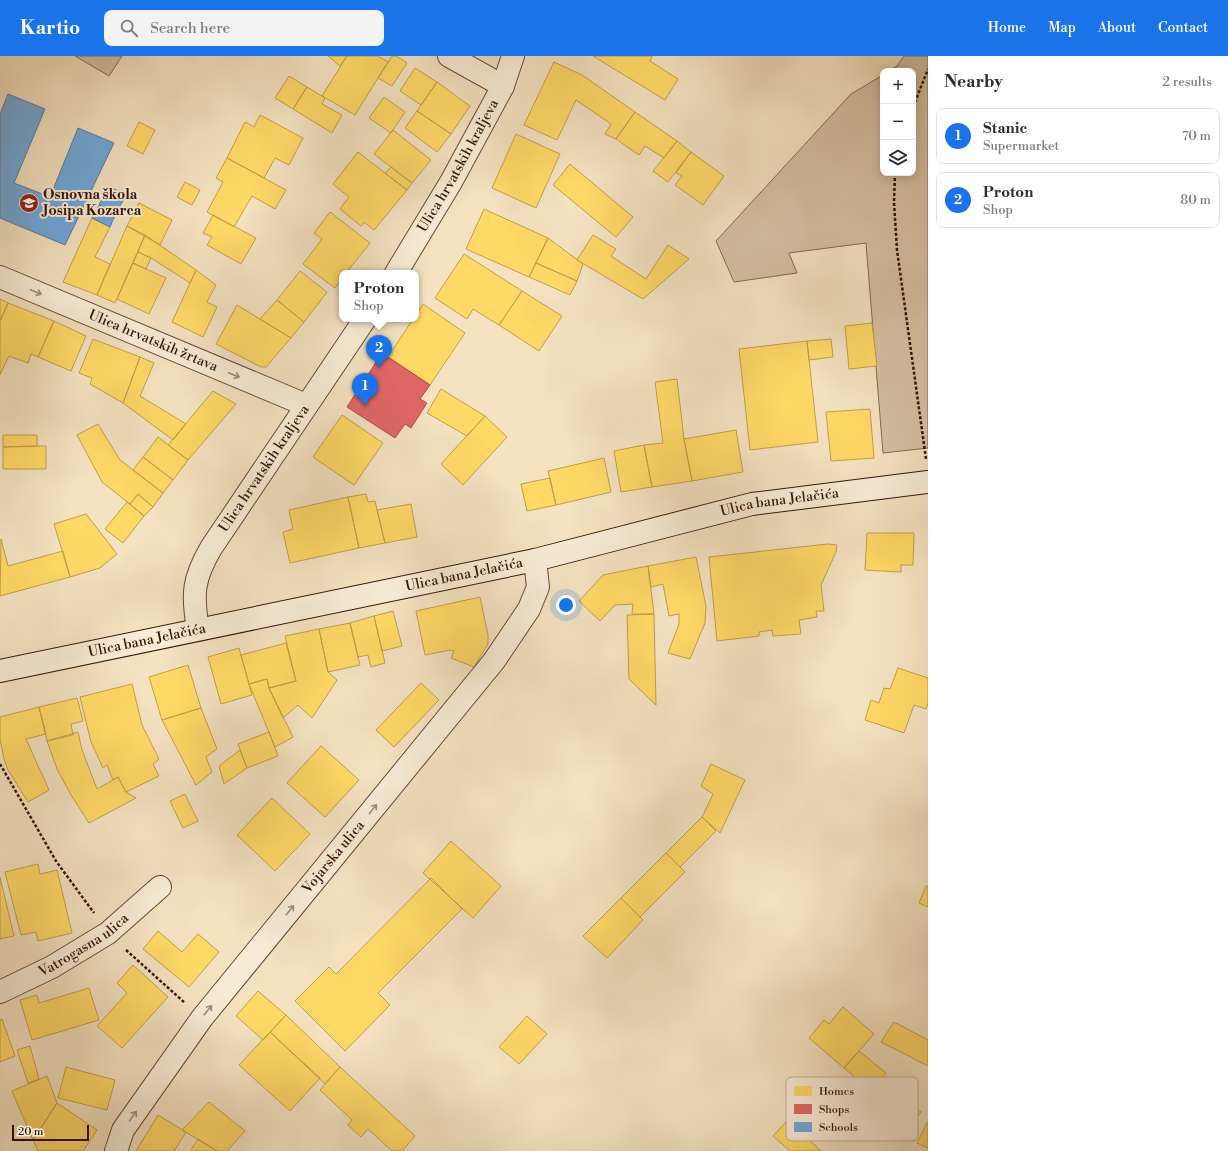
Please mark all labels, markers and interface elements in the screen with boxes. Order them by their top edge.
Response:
search box [104,10,384,46]
text: Kartio [20,16,80,40]
icon: search [118,17,140,39]
text: Search here [150,19,230,38]
text: Home [988,19,1026,37]
text: Map [1048,19,1076,37]
text: About [1098,19,1136,37]
text: Contact [1158,19,1208,37]
map controls [880,68,916,176]
button: + [880,68,916,104]
text: Nearby [944,71,1003,93]
text: 2 results [1163,74,1212,90]
street label: Ulica hrvatskih kraljeva [414,96,503,236]
button: − [880,104,916,140]
text: Stanic [983,119,1027,138]
text: 1 [955,128,961,144]
text: 70 m [1182,128,1211,144]
text: Supermarket [983,138,1059,154]
button: layers [880,140,916,176]
text: Proton [983,183,1033,202]
place label: Osnovna škola Josipa Kozarca [41,186,142,220]
school or university icon: Osnovna škola Josipa Kozarca [18,192,40,214]
text: 2 [954,192,962,208]
text: 80 m [1180,192,1211,208]
text: Shop [983,202,1013,218]
popup [339,270,419,322]
text: Proton [354,279,404,298]
one-way arrow [30,289,42,297]
text: Shop [354,298,384,314]
street label: Ulica hrvatskih žrtava [86,306,221,376]
pin: 2 [366,335,392,368]
one-way arrow [227,371,239,379]
pin: 1 [352,373,378,406]
street label: Ulica hrvatskih kraljeva [215,401,314,536]
street label: Ulica bana Jelačića [718,484,841,521]
street label: Ulica bana Jelačića [404,554,525,596]
your location [556,595,576,615]
street label: Ulica bana Jelačića [86,619,208,662]
one-way arrow [368,804,377,815]
street label: Vojarska ulica [298,816,369,898]
one-way arrow [286,904,295,915]
street label: Vatrogasna ulica [35,909,133,982]
one-way arrow [203,1005,212,1016]
legend [786,1077,918,1141]
text: Homes [819,1085,854,1099]
text: Shops [819,1103,849,1117]
one-way arrow [129,1111,137,1122]
text: Schools [819,1121,858,1135]
scale bar [12,1123,89,1142]
text: 20 m [18,1125,43,1139]

